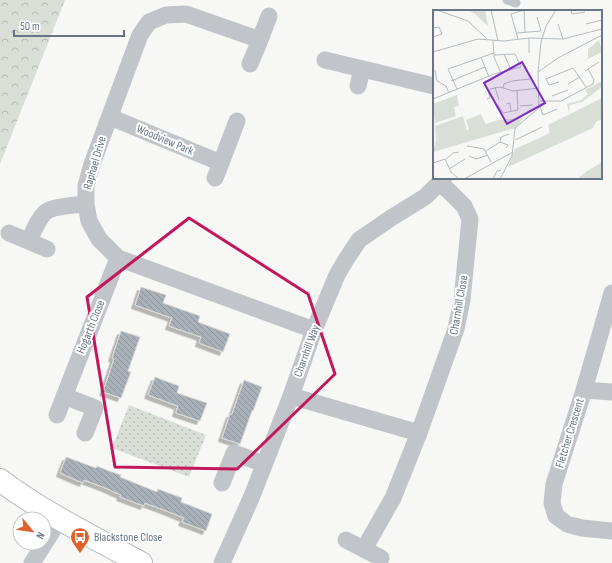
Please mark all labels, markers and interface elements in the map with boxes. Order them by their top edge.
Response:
inset map [433,10,602,179]
scale bar [14,12,124,38]
text: 50 m [20,19,40,34]
street label: Woodview Park [134,121,196,159]
street label: Raphael Drive [80,135,110,191]
street label: Charnhill Close [446,274,472,336]
street label: Hogarth Close [73,298,109,356]
street label: Charnhill Way [291,322,324,379]
street label: Fletcher Crescent [552,396,588,470]
north arrow [12,511,52,551]
bus stop icon: Blackstone Close [69,526,91,554]
text: N [33,530,47,541]
place label: Blackstone Close [94,530,162,545]

